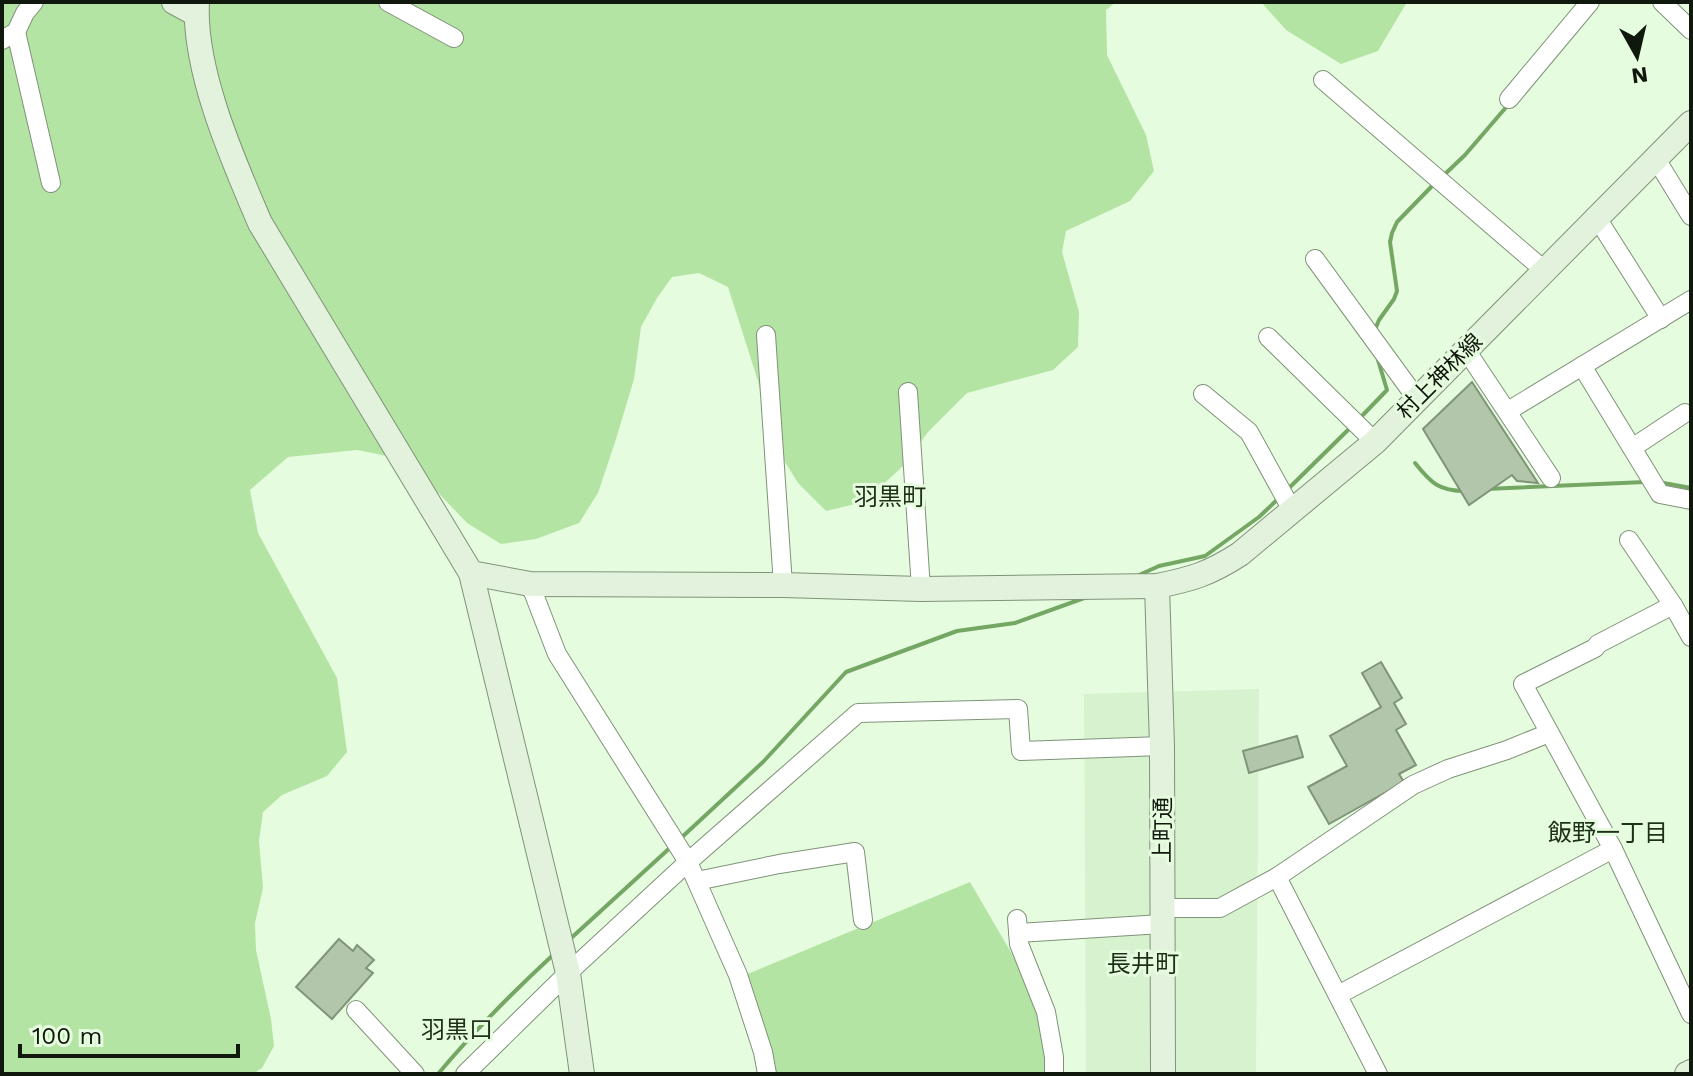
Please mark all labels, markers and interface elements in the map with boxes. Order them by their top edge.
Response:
north arrow [1597,16,1677,96]
text: N [1630,62,1650,89]
street label: 村上神林線 [1392,329,1487,424]
district label: 羽黒町 [854,483,926,511]
street label: 上町通 [1150,797,1175,863]
district label: 飯野一丁目 [1548,819,1668,847]
district label: 長井町 [1107,950,1179,978]
scale bar [20,1008,238,1058]
district label: 羽黒口 [421,1016,493,1044]
text: 100 m [32,1022,102,1050]

